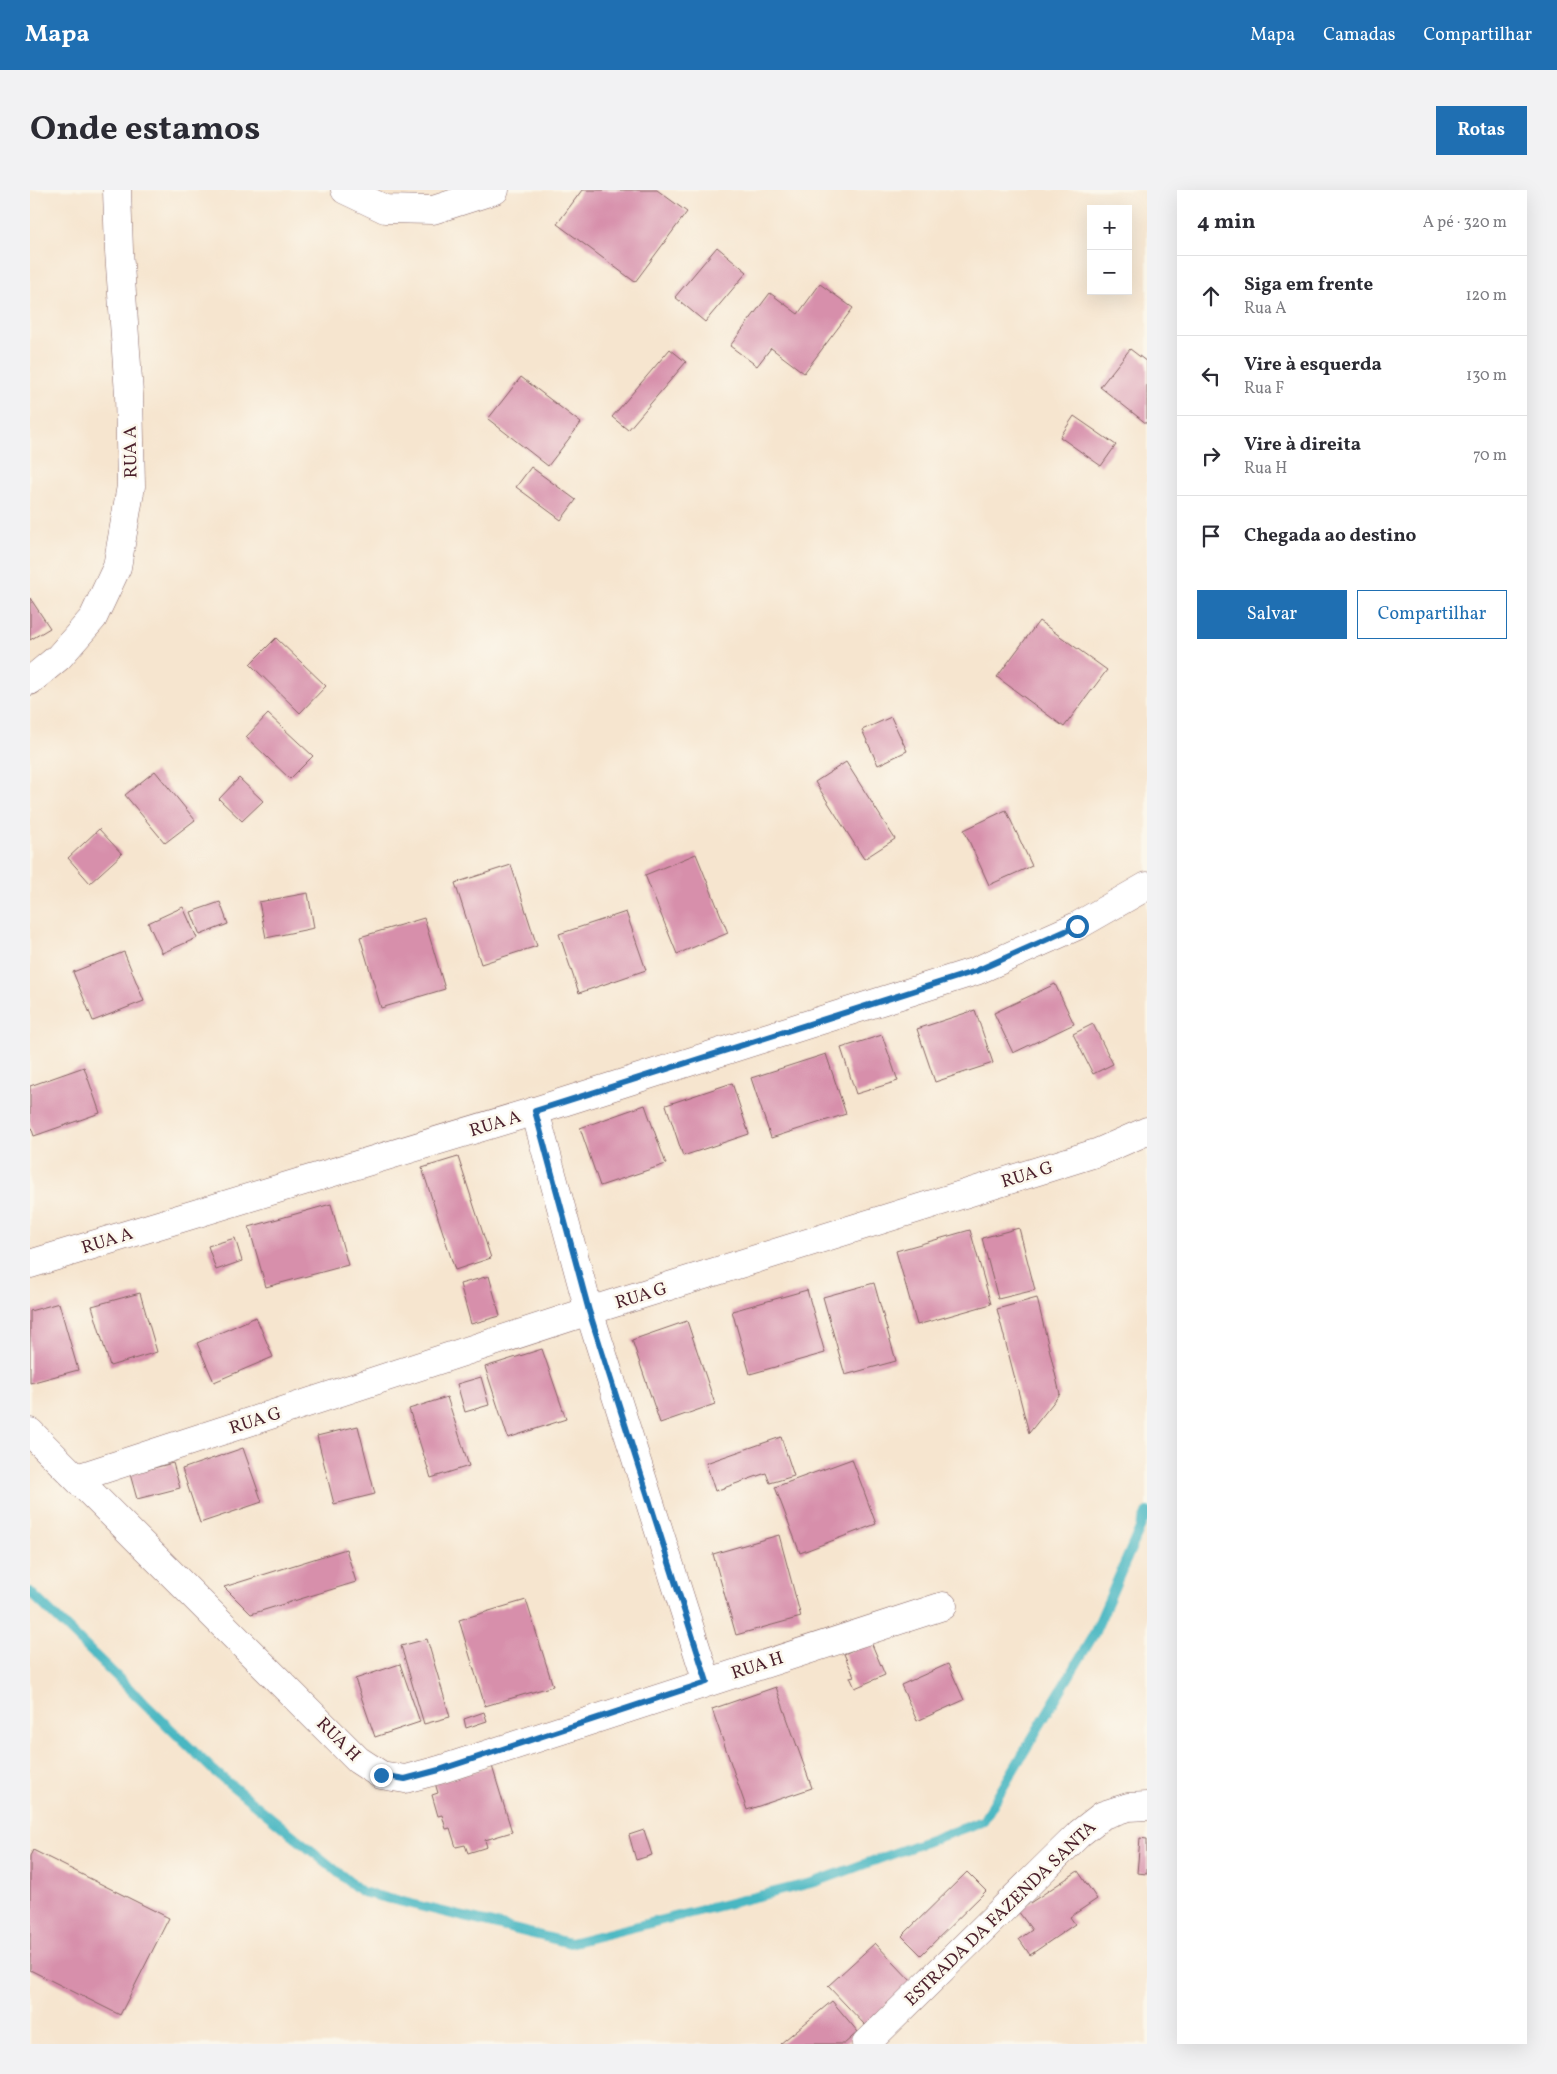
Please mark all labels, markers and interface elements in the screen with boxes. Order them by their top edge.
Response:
text: Mapa [25,18,90,52]
text: Mapa [1250,23,1295,48]
text: Camadas [1323,23,1396,48]
text: Compartilhar [1424,23,1532,48]
text: Onde estamos [30,106,260,154]
button: Rotas [1436,106,1527,155]
map controls [1087,205,1132,295]
button: + [1087,205,1132,250]
text: 4 min [1197,208,1256,237]
text: A pé · 320 m [1423,212,1507,234]
button: − [1087,250,1132,295]
text: Siga em frente [1244,272,1373,298]
icon: ahead [1197,282,1225,310]
text: 120 m [1465,285,1507,307]
text: Rua A [1244,298,1286,320]
text: Vire à esquerda [1244,352,1382,378]
icon: left [1197,362,1225,390]
text: 130 m [1466,365,1507,387]
text: Rua F [1244,378,1284,400]
street label: RUA A [119,425,144,479]
text: Vire à direita [1244,432,1361,458]
icon: right [1197,442,1225,470]
text: 70 m [1473,445,1507,467]
text: Rua H [1244,458,1287,480]
icon: arrive [1197,522,1225,550]
text: Chegada ao destino [1244,523,1416,549]
button: Salvar [1197,590,1347,639]
button: Compartilhar [1357,590,1507,639]
route start [1066,915,1089,938]
street label: RUA A [467,1105,525,1144]
street label: RUA G [998,1156,1057,1195]
street label: RUA A [79,1222,137,1261]
street label: RUA G [612,1277,671,1316]
street label: RUA G [226,1401,285,1442]
street label: RUA H [728,1646,787,1687]
street label: RUA H [310,1712,366,1768]
route end [370,1764,393,1787]
street label: ESTRADA DA FAZENDA SANTA [900,1815,1103,2012]

